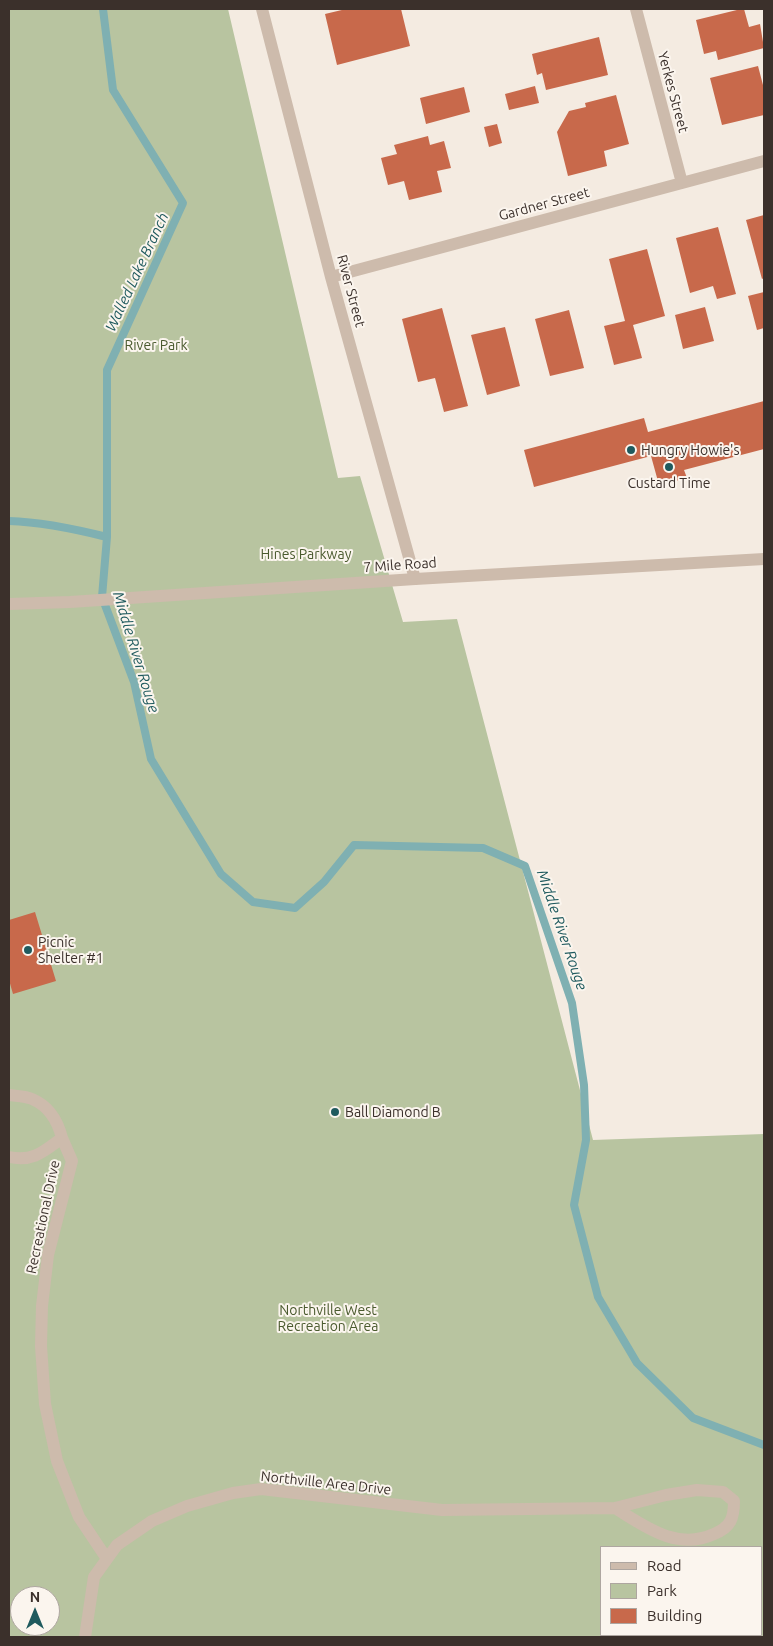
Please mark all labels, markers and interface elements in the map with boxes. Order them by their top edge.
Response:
street label: Yerkes Street [654,50,692,134]
street label: Gardner Street [497,184,591,224]
water label: Walled Lake Branch [102,210,172,334]
street label: River Street [333,253,369,329]
park label: River Park [125,337,187,353]
place label: Hungry Howie's [641,442,740,458]
marker: Hungry Howie's [625,444,637,456]
marker: Custard Time [663,461,675,473]
place label: Custard Time [627,475,711,491]
park label: Hines Parkway [261,546,351,562]
street label: 7 Mile Road [363,554,437,576]
water label: Middle River Rouge [109,589,163,715]
water label: Middle River Rouge [533,868,591,992]
place label: Picnic Shelter #1 [38,934,104,966]
marker: Picnic Shelter #1 [22,944,34,956]
place label: Ball Diamond B [345,1104,441,1120]
marker: Ball Diamond B [329,1106,341,1118]
street label: Recreational Drive [23,1159,63,1275]
park label: Northville West Recreation Area [278,1302,378,1334]
street label: Northville Area Drive [260,1468,392,1498]
legend [600,1546,763,1636]
text: Road [647,1557,682,1574]
text: Park [647,1582,677,1599]
north arrow [10,1586,60,1636]
text: N [30,1589,40,1605]
text: Building [647,1607,702,1624]

